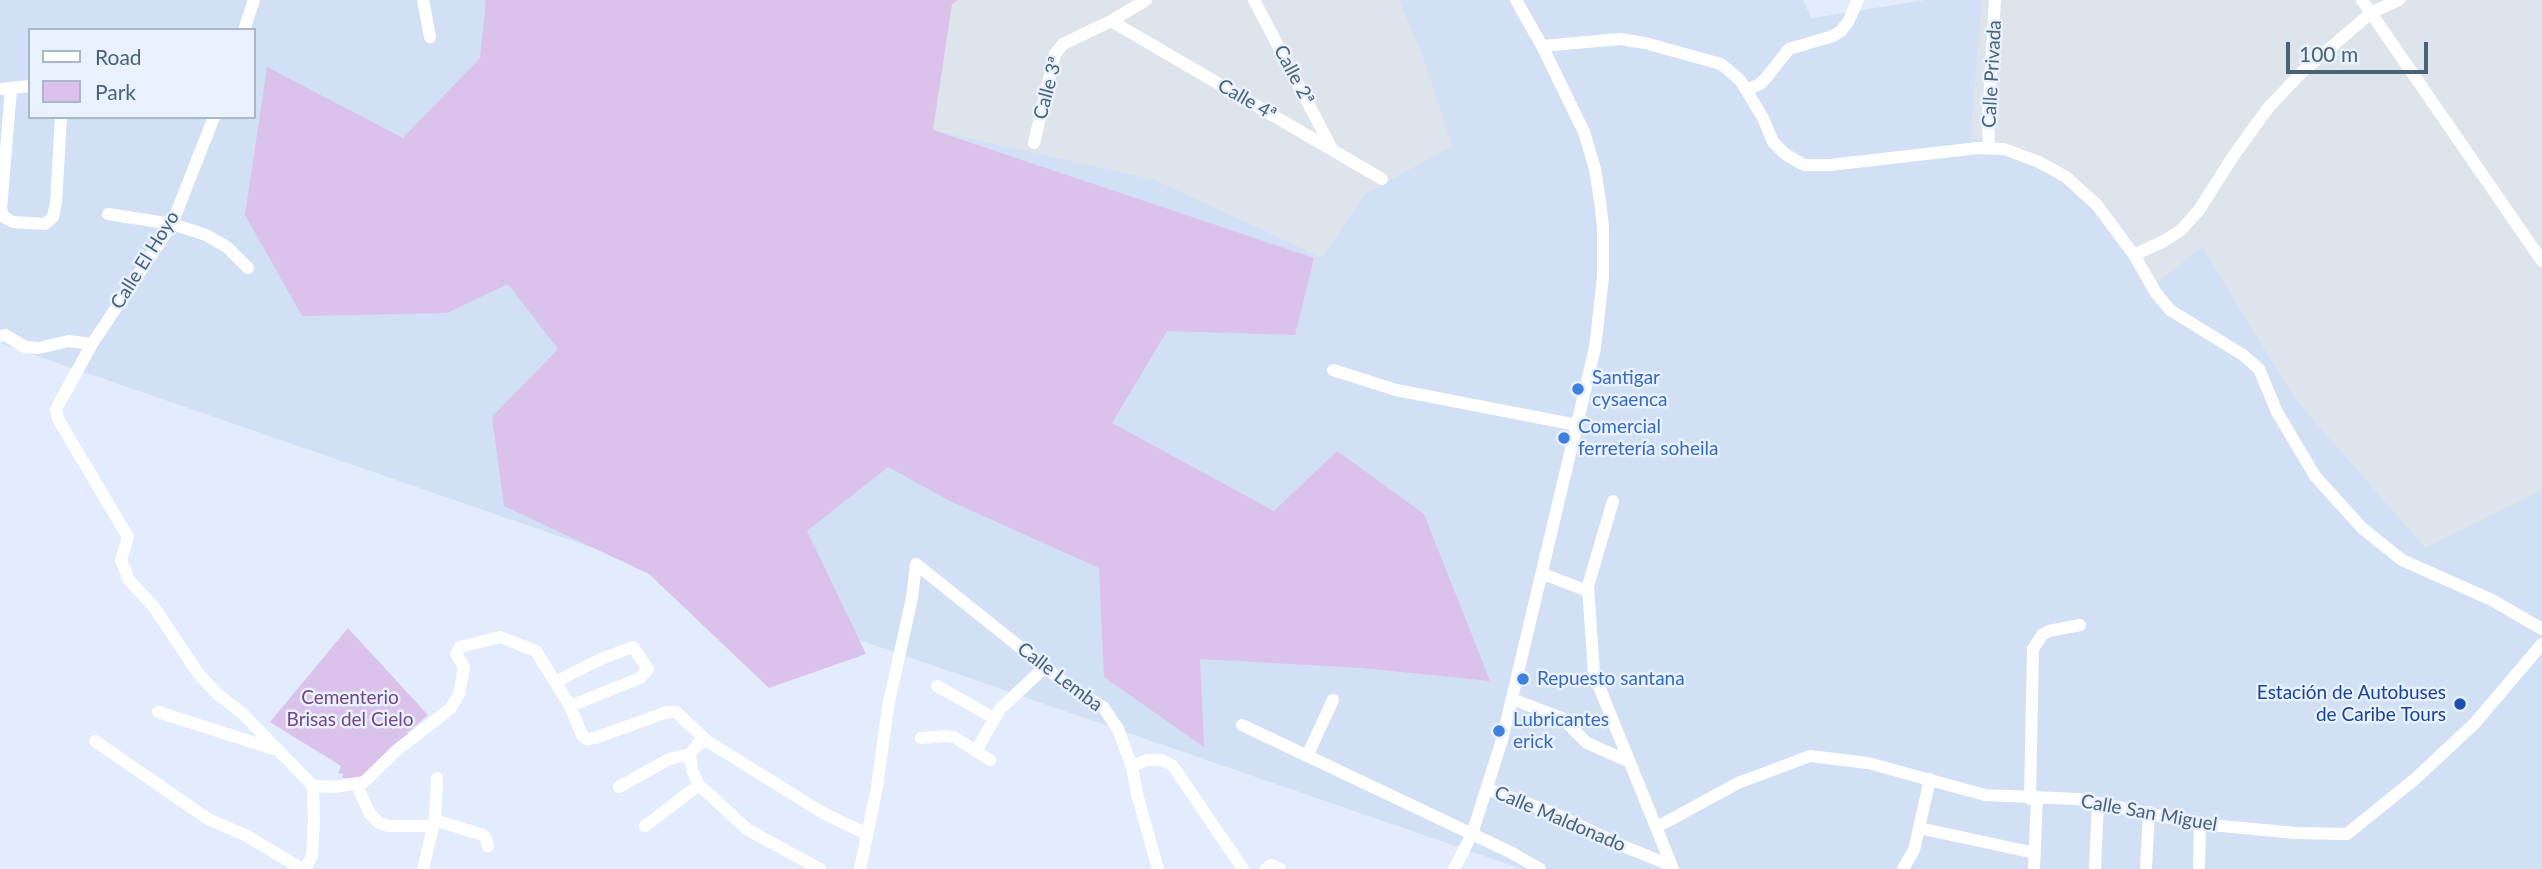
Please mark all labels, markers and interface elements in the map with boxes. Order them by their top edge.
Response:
street label: Calle Privada [1978,20,2006,128]
legend [28,28,256,119]
scale bar [2290,28,2432,72]
street label: Calle 2ª [1269,41,1319,109]
text: 100 m [2299,41,2358,66]
text: Road [95,44,142,69]
street label: Calle 3ª [1029,54,1067,122]
street label: Calle 4ª [1214,74,1280,126]
text: Park [95,79,136,104]
street label: Calle El Hoyo [106,207,184,313]
place label: Santigar cysaenca [1592,367,1668,411]
marker: Santigar cysaenca [1570,381,1586,397]
place label: Comercial ferretería soheila [1578,416,1718,460]
marker: Comercial ferretería soheila [1556,430,1572,446]
street label: Calle Lemba [1013,638,1107,716]
place label: Repuesto santana [1537,668,1685,690]
marker: Repuesto santana [1515,671,1531,687]
place label: Estación de Autobuses de Caribe Tours [2257,682,2446,726]
park label: Cementerio Brisas del Cielo [287,687,413,731]
marker: Estación de Autobuses de Caribe Tours [2452,696,2468,712]
place label: Lubricantes erick [1513,709,1609,753]
marker: Lubricantes erick [1491,723,1507,739]
street label: Calle Maldonado [1491,781,1629,857]
street label: Calle San Miguel [2079,790,2219,836]

